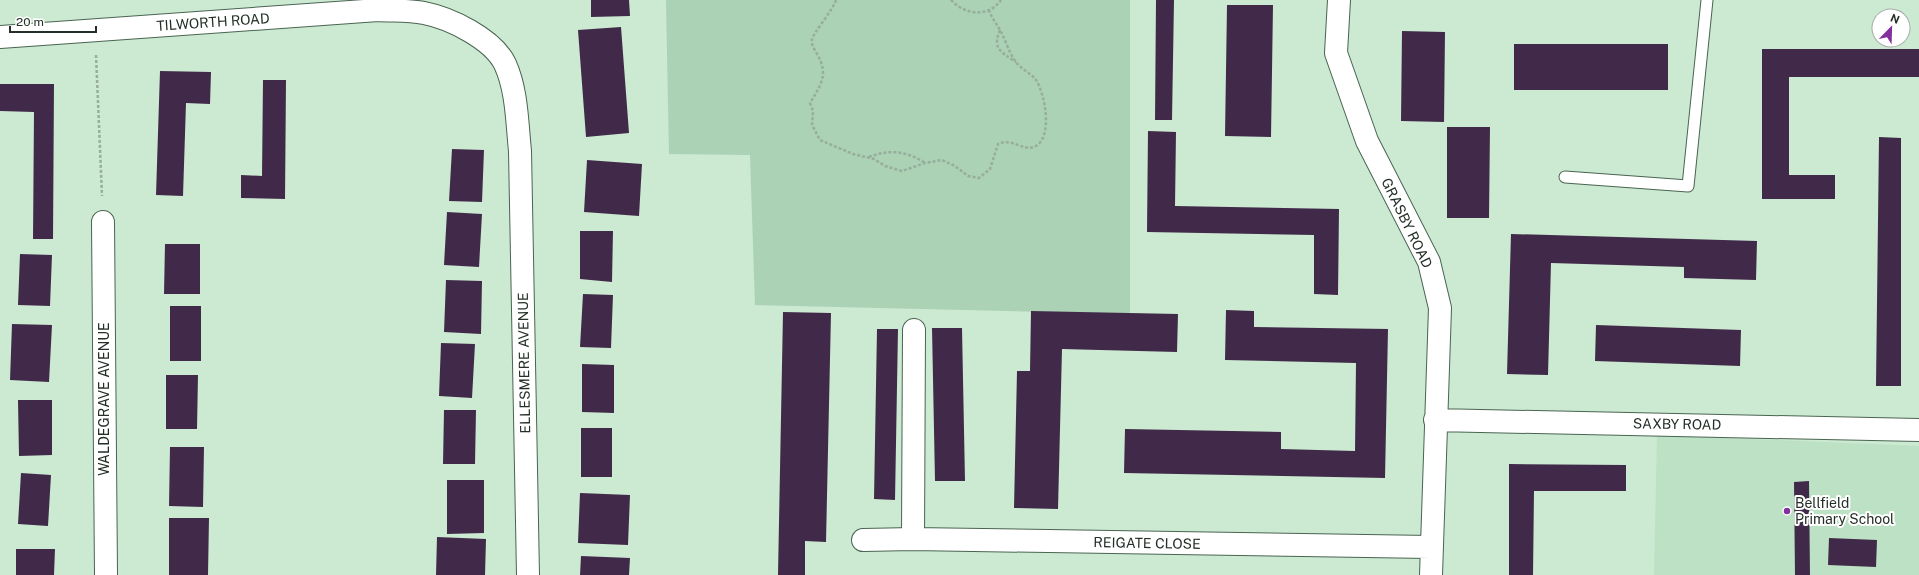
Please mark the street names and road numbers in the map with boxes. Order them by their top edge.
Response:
street label: TILWORTH ROAD [156,10,270,34]
street label: GRASBY ROAD [1378,175,1436,271]
street label: ELLESMERE AVENUE [515,292,533,434]
street label: WALDEGRAVE AVENUE [96,322,112,476]
street label: SAXBY ROAD [1633,415,1721,433]
street label: REIGATE CLOSE [1093,534,1201,552]

